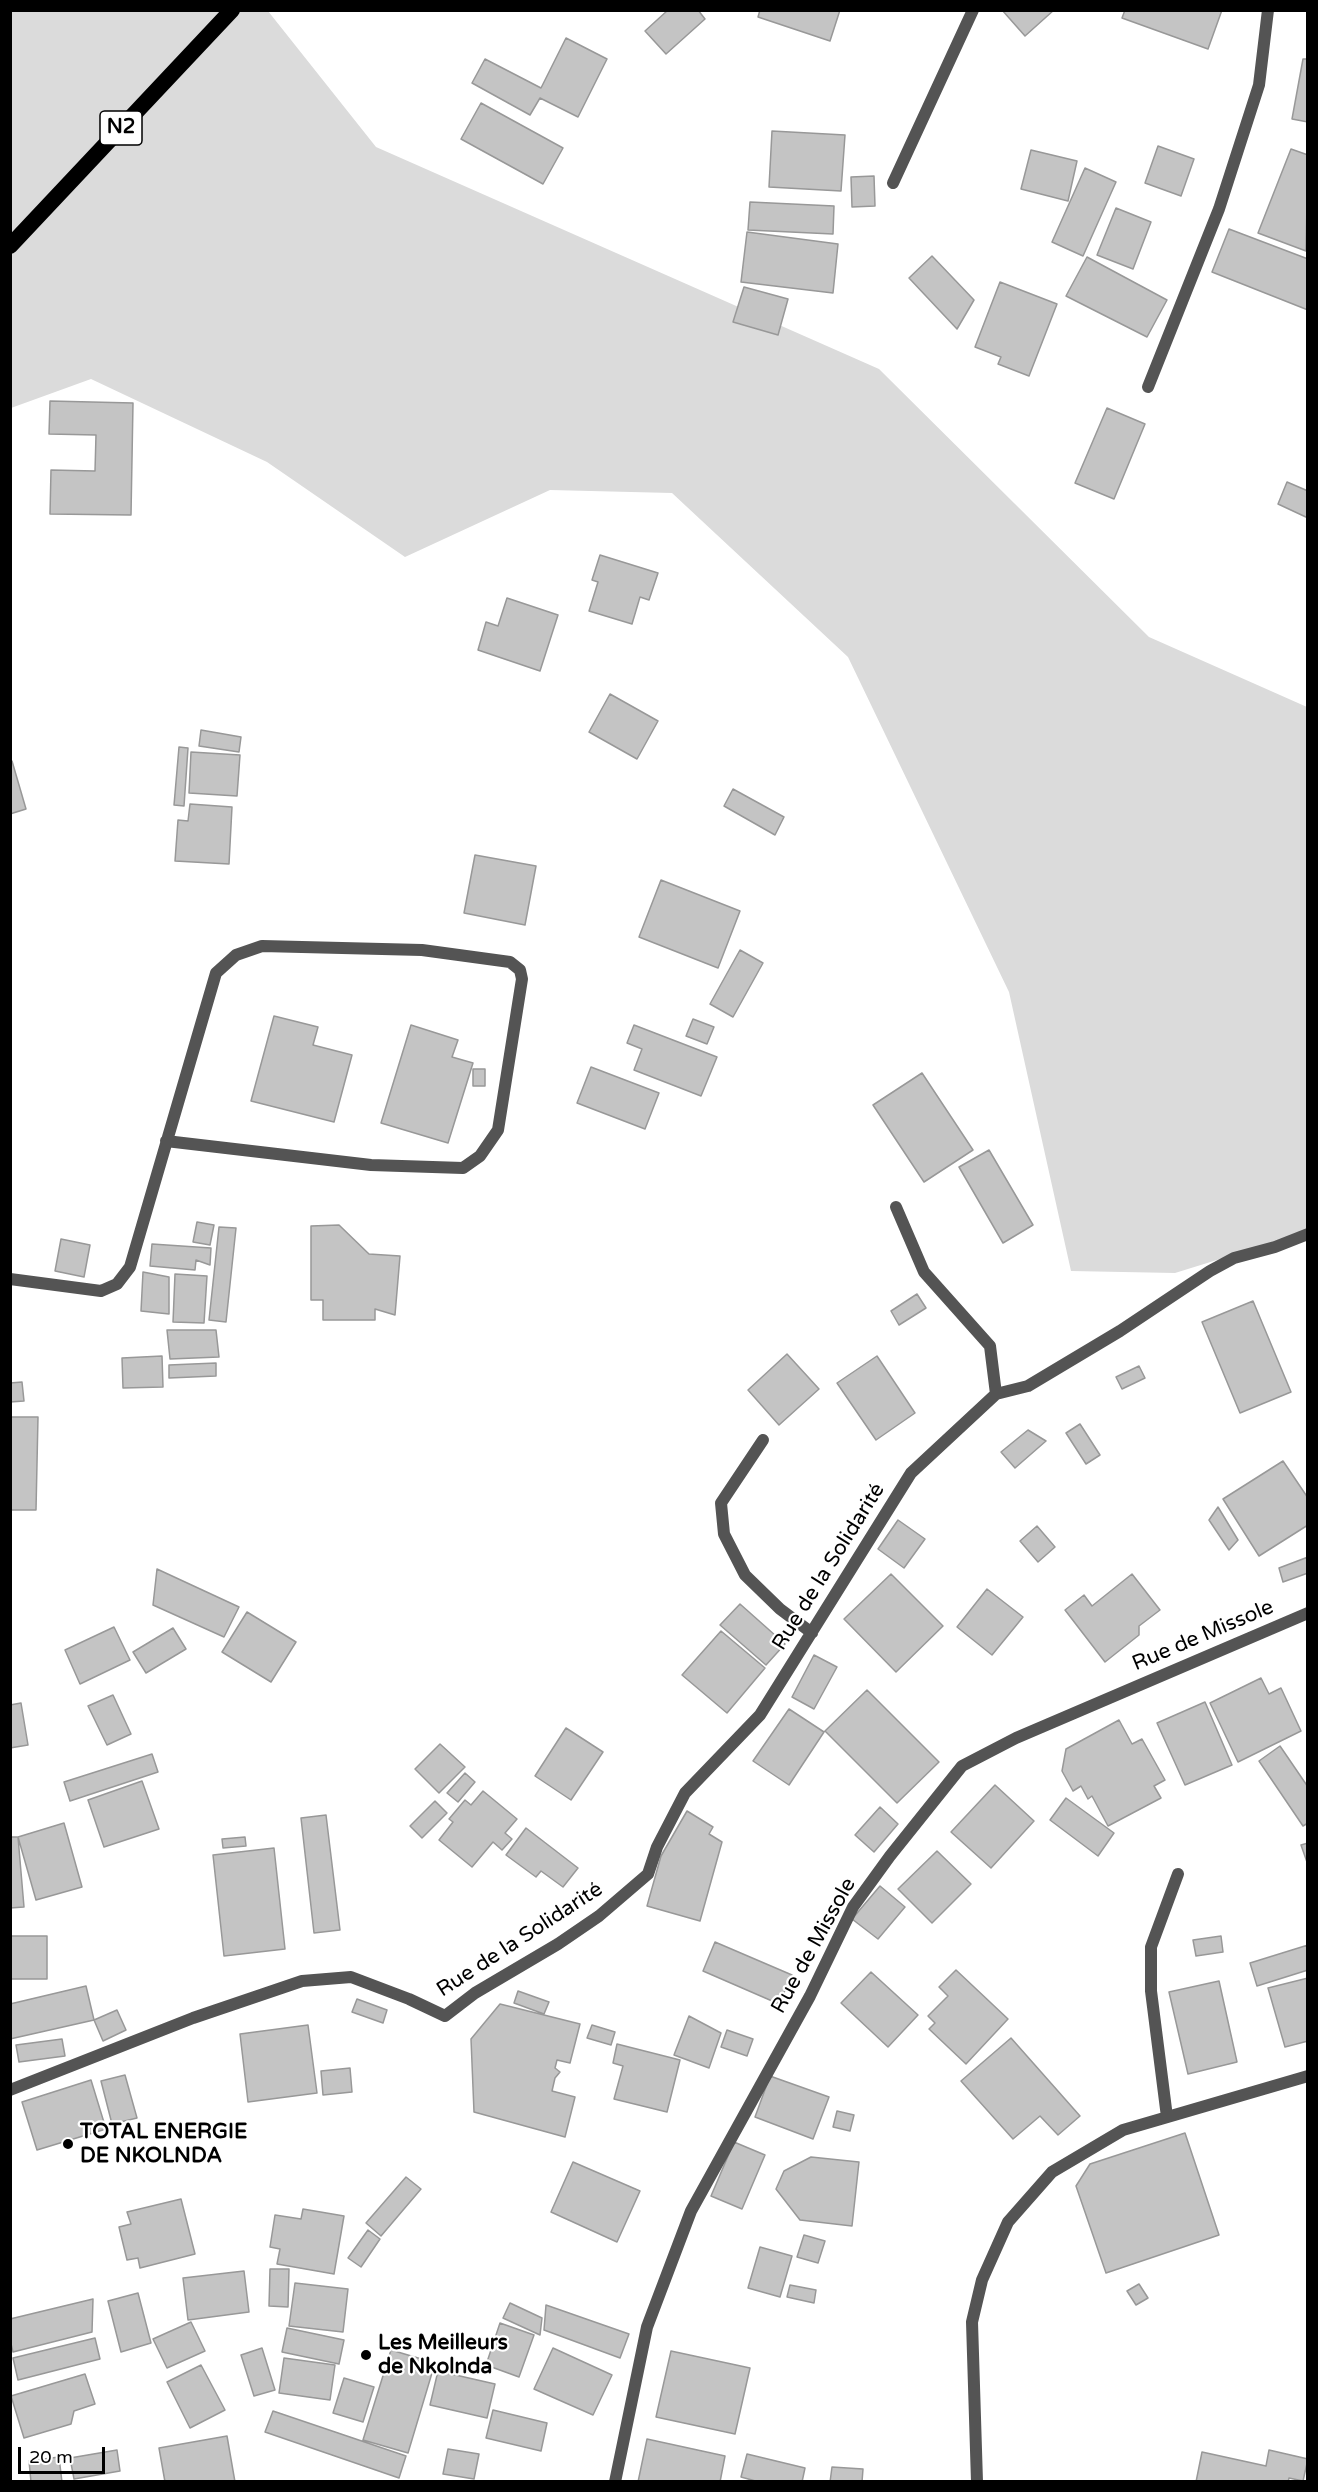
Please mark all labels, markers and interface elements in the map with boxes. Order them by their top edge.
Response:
road number: N2 [100,111,142,145]
street label: Rue de la Solidarité [767,1479,891,1655]
street label: Rue de Missole [1129,1595,1277,1677]
street label: Rue de Missole [766,1874,862,2018]
street label: Rue de la Solidarité [432,1877,608,2003]
place label: TOTAL ENERGIE DE NKOLNDA [80,2119,247,2169]
marker: TOTAL ENERGIE DE NKOLNDA [61,2137,75,2151]
place label: Les Meilleurs de Nkolnda [378,2330,508,2380]
marker: Les Meilleurs de Nkolnda [359,2348,373,2362]
scale bar [21,2435,108,2473]
text: 20 m [29,2446,73,2468]

